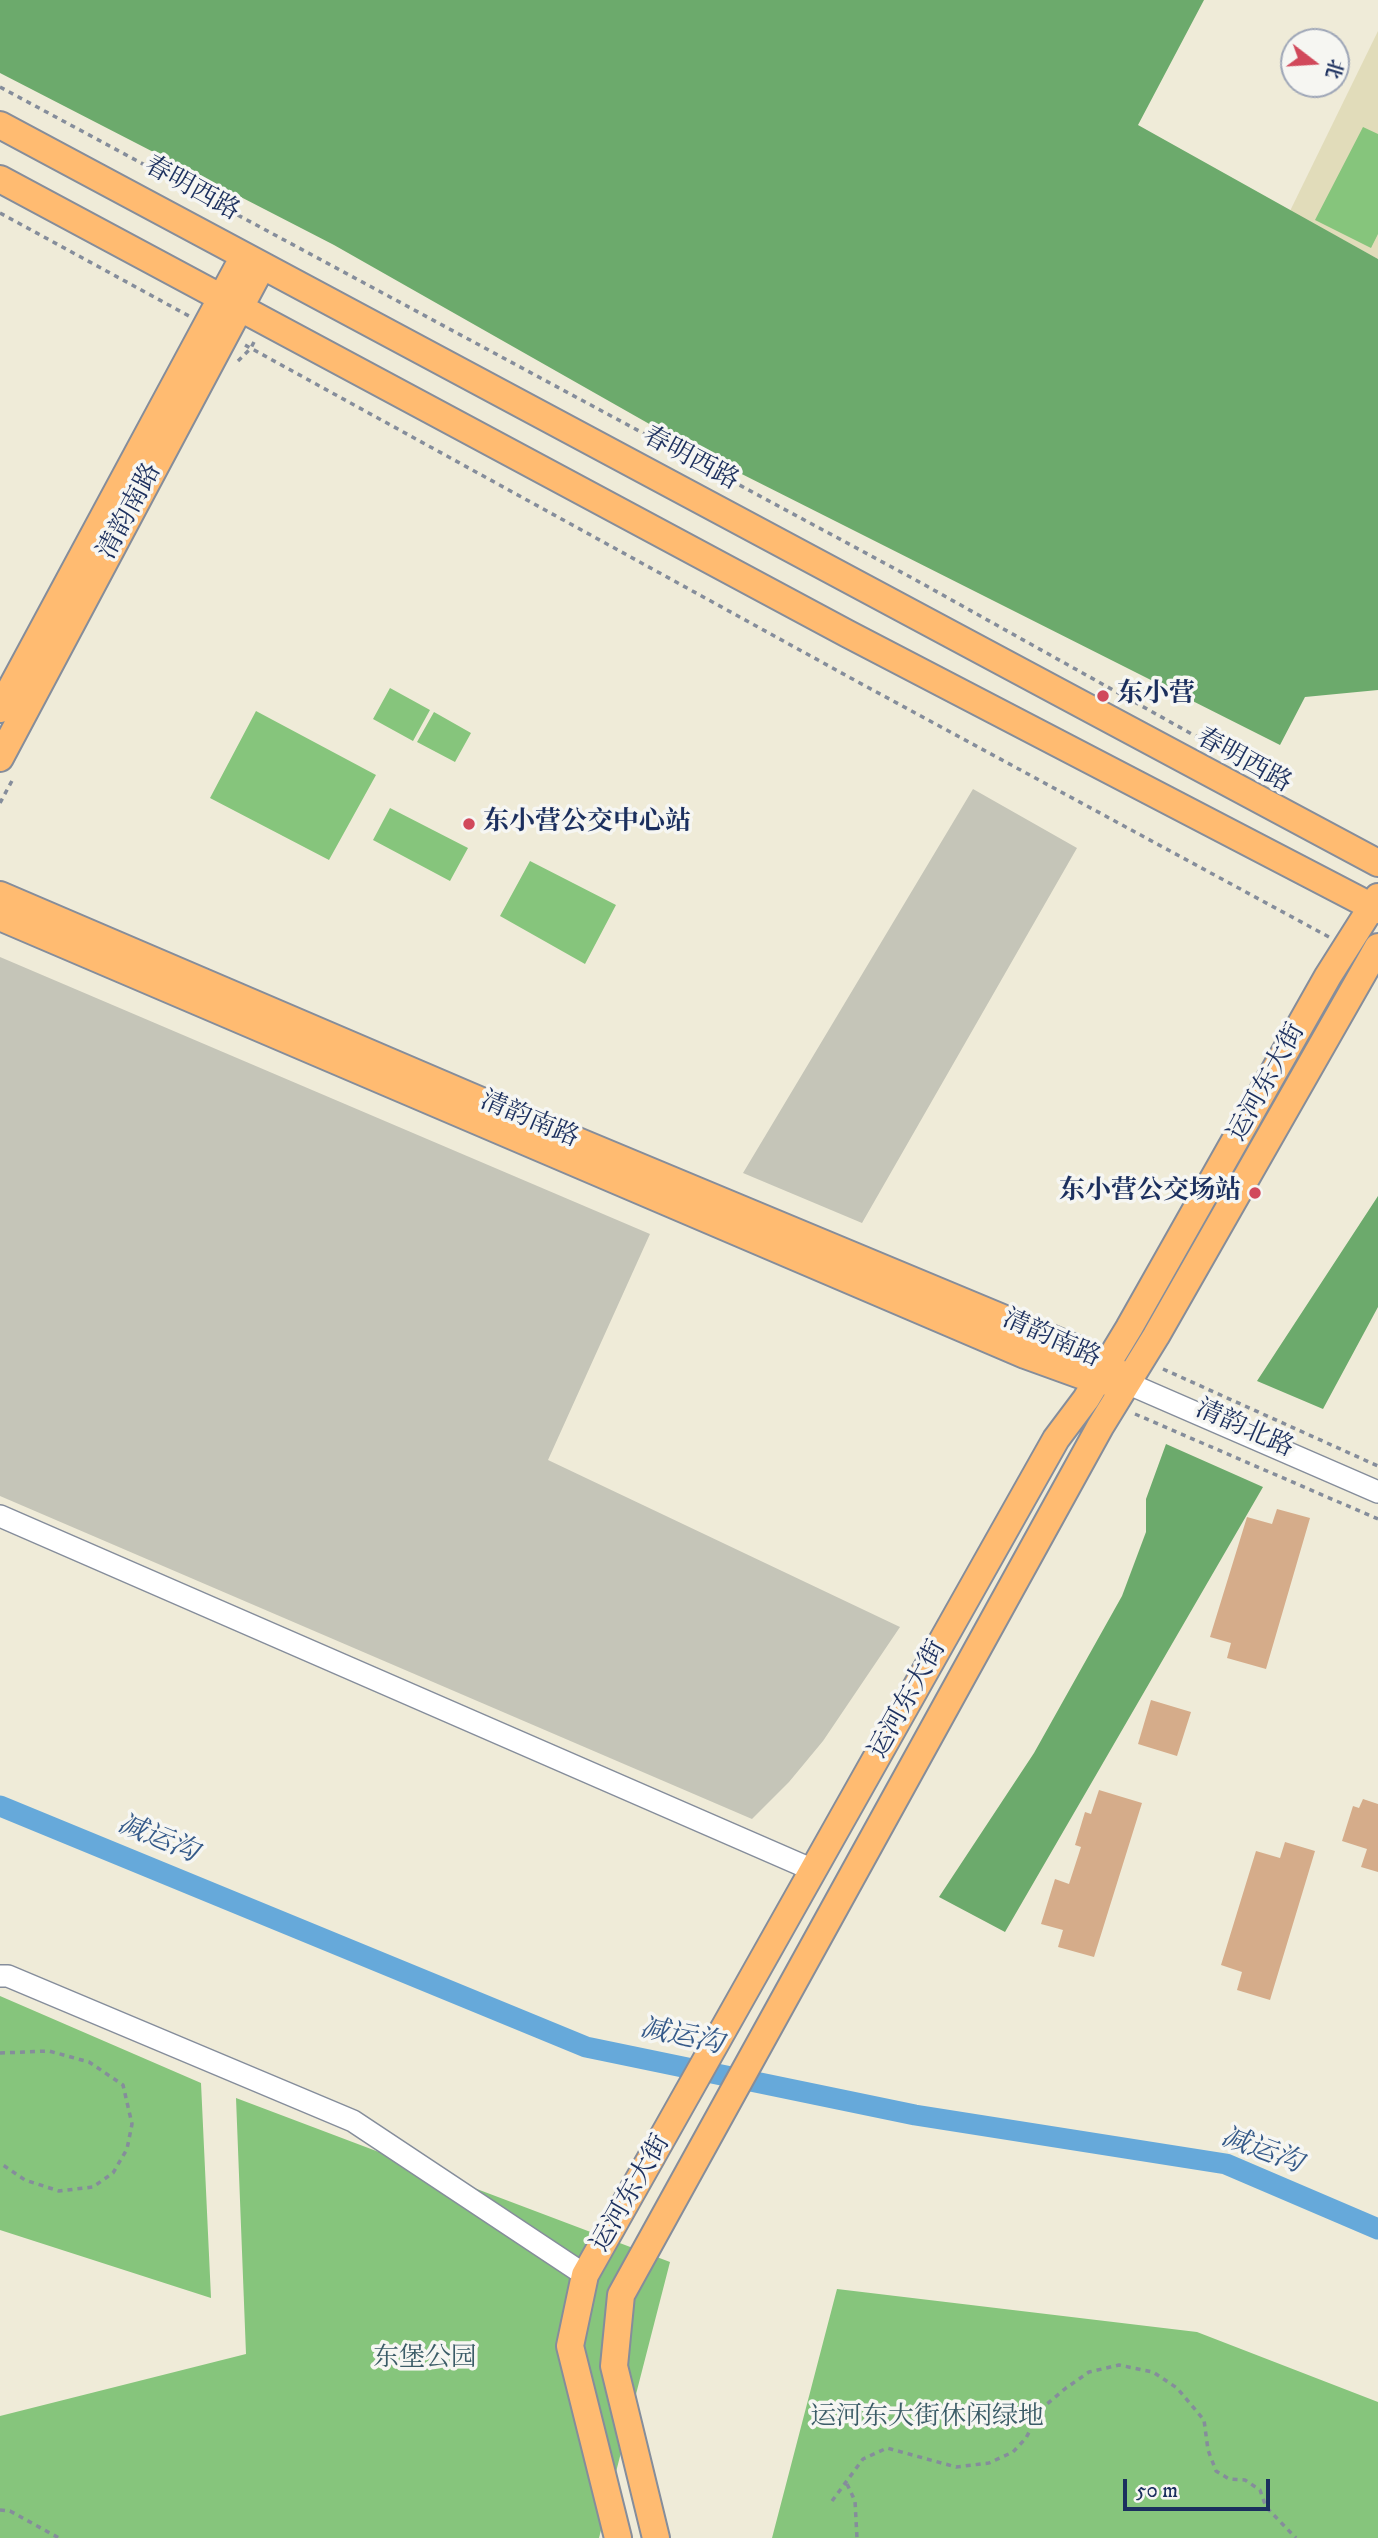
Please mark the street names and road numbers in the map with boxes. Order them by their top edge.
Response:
street label: 春明西路 [138,151,244,229]
street label: 春明西路 [637,422,743,498]
street label: 清韵南路 [93,459,169,565]
street label: 春明西路 [1190,723,1296,801]
street label: 运河东大街 [1223,1019,1313,1147]
street label: 清韵南路 [475,1086,583,1156]
street label: 清韵南路 [997,1305,1105,1375]
street label: 清韵北路 [1190,1395,1298,1465]
street label: 运河东大街 [864,1636,954,1764]
street label: 运河东大街 [586,2130,678,2258]

